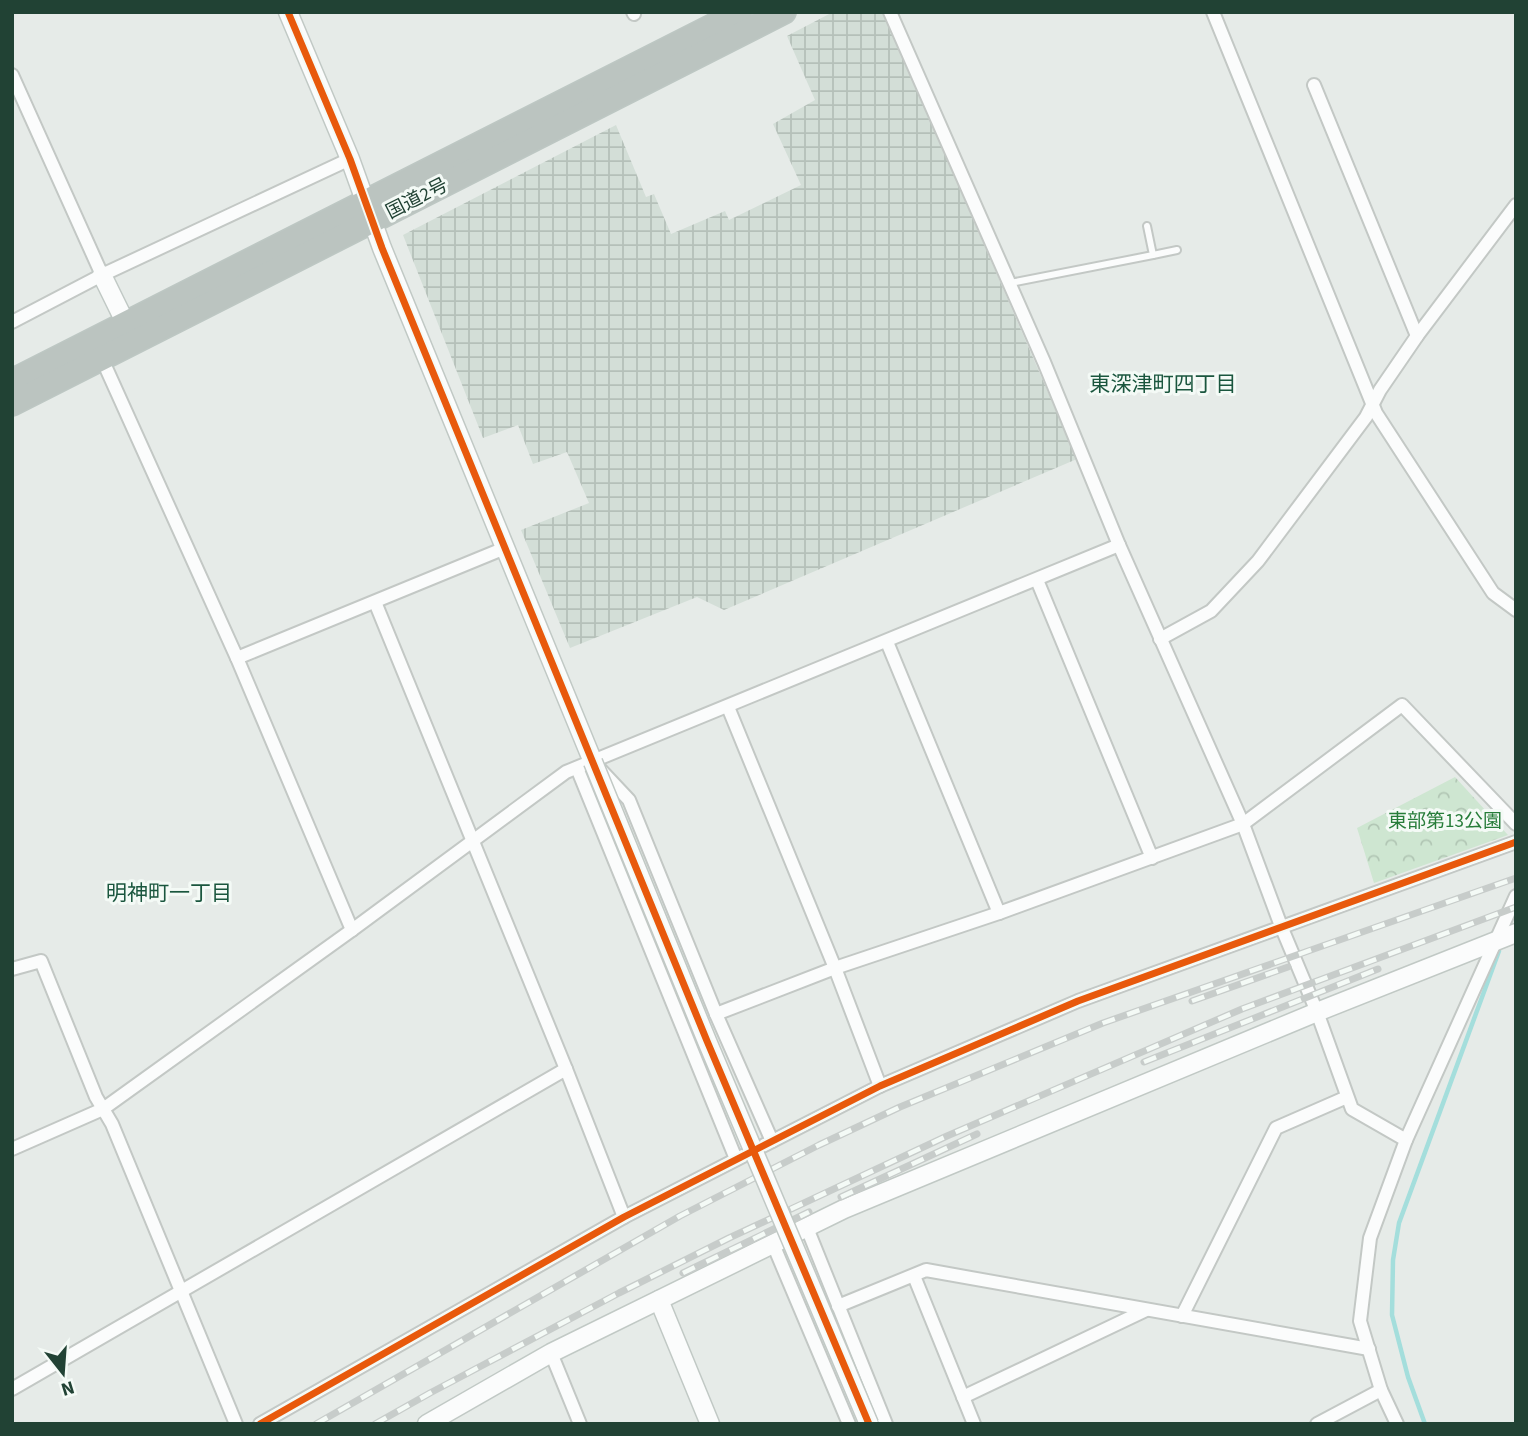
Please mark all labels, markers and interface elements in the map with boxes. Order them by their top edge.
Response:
street label: 国道2号 [381,172,453,226]
district label: 東深津町四丁目 [1090,369,1237,399]
park label: 東部第13公園 [1388,808,1502,835]
district label: 明神町一丁目 [106,878,232,908]
north arrow [28,1338,98,1408]
text: N [58,1373,78,1403]

